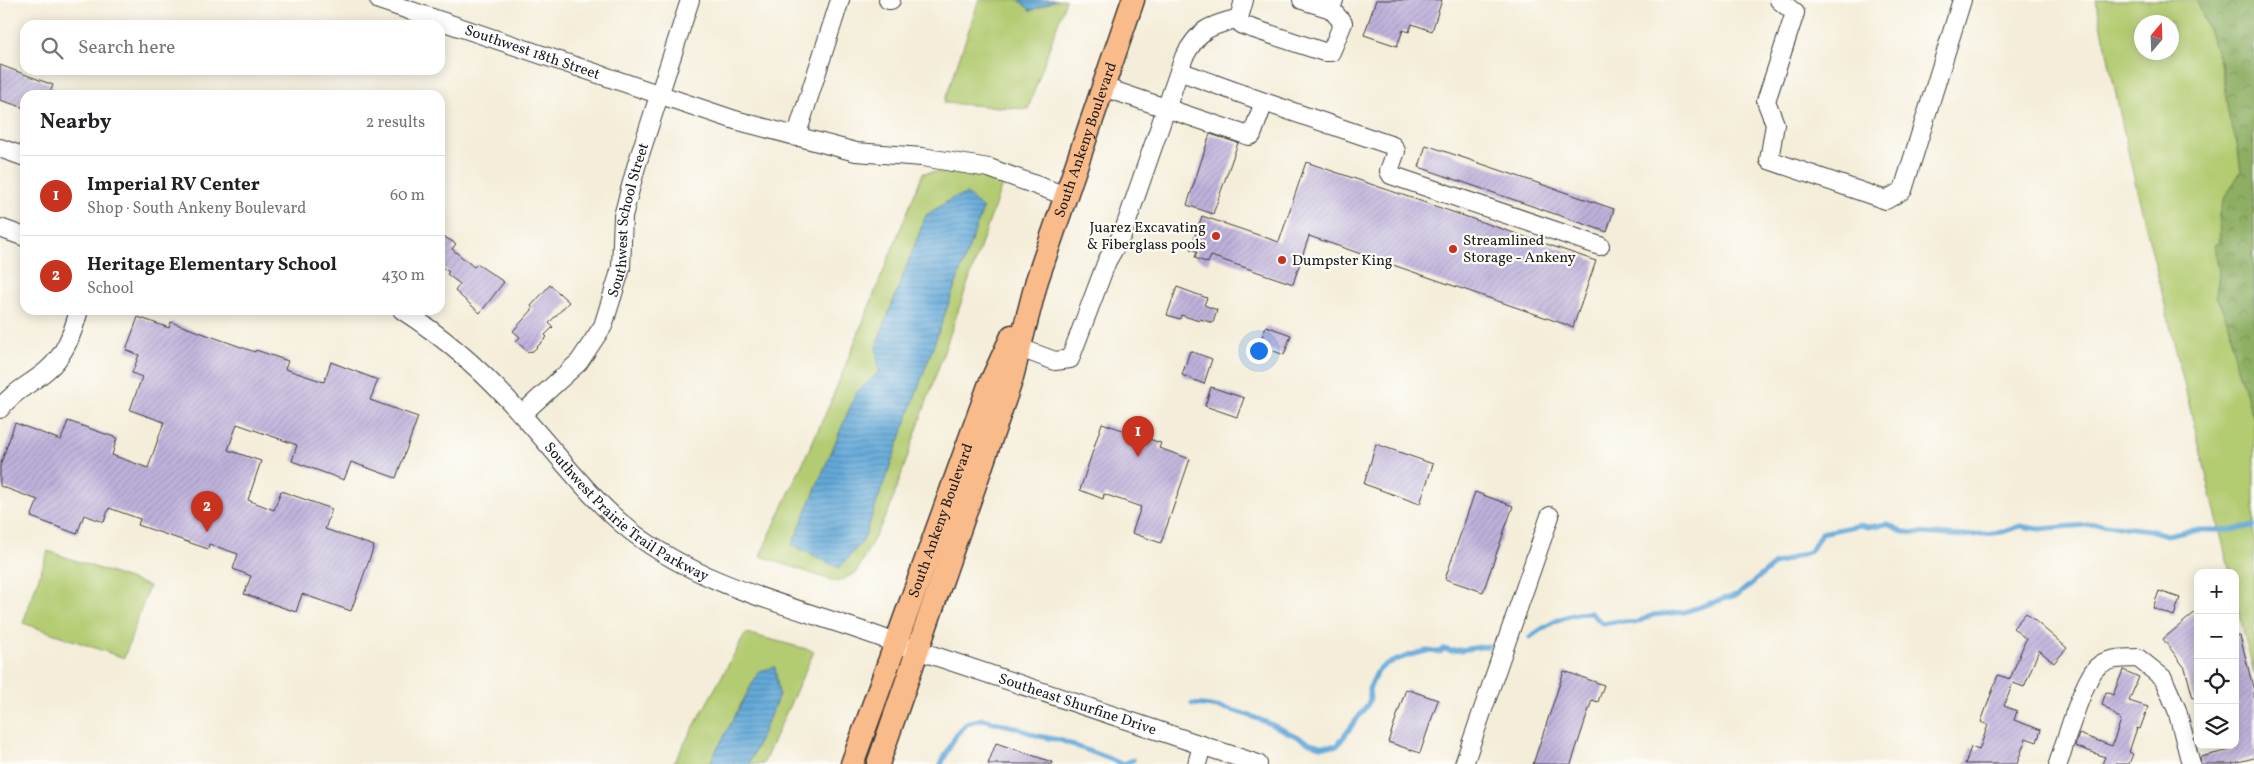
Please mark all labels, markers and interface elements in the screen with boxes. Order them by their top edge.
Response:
north arrow [2134,15,2179,60]
search box [20,20,445,75]
street label: Southwest 18th Street [462,21,603,86]
icon: search [38,34,66,62]
text: Search here [78,35,175,61]
street label: South Ankeny Boulevard [1050,60,1123,221]
text: Nearby [40,108,111,137]
text: 2 results [366,112,425,134]
street label: Southwest School Street [603,140,655,300]
text: Imperial RV Center [87,172,260,198]
text: 1 [53,185,59,207]
text: 60 m [390,185,425,207]
text: Shop · South Ankeny Boulevard [87,198,306,220]
place label: Juarez Excavating & Fiberglass pools [1087,218,1206,256]
marker: Juarez Excavating & Fiberglass pools [1210,230,1222,242]
place label: Streamlined Storage - Ankeny [1463,231,1576,269]
marker: Streamlined Storage - Ankeny [1447,243,1459,255]
place label: Dumpster King [1292,251,1393,272]
text: Heritage Elementary School [87,252,337,278]
marker: Dumpster King [1276,254,1288,266]
text: 2 [52,265,60,287]
text: 430 m [381,265,425,287]
text: School [87,278,134,300]
your location [1246,338,1272,364]
pin: 1 [1122,416,1154,457]
street label: Southwest Prairie Trail Parkway [538,438,712,588]
street label: South Ankeny Boulevard [904,441,979,601]
pin: 2 [191,491,223,532]
map controls [2194,569,2239,749]
button: + [2194,569,2239,614]
button: − [2194,614,2239,659]
button: locate [2194,659,2239,704]
street label: Southeast Shurfine Drive [995,669,1159,741]
button: layers [2194,704,2239,749]

